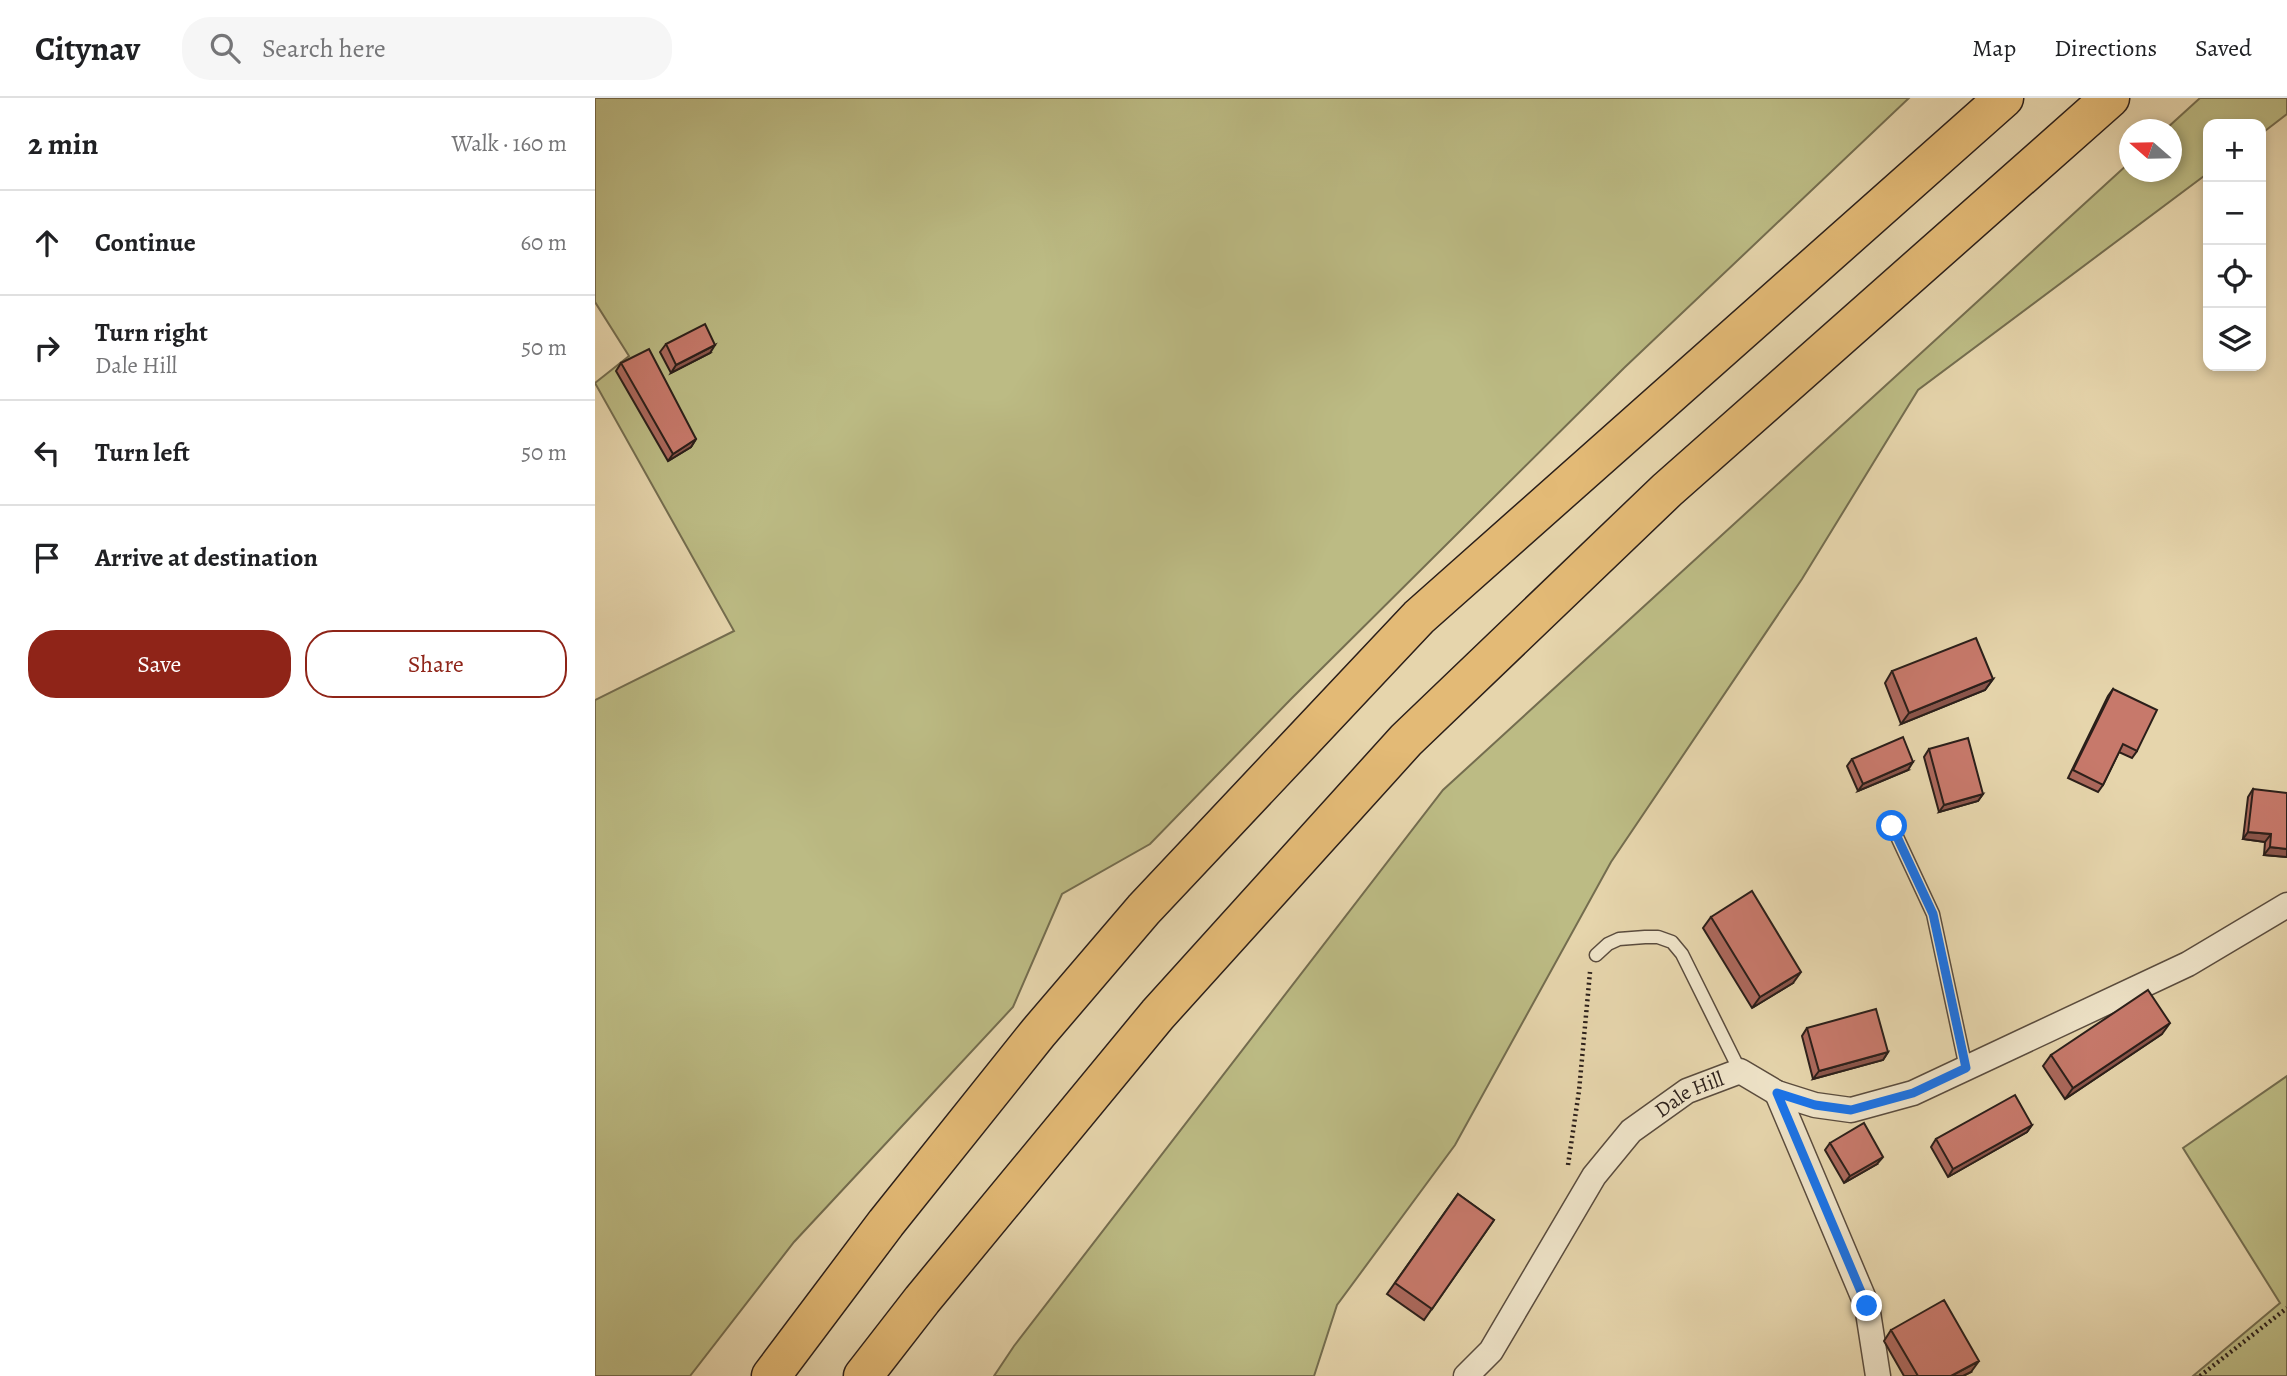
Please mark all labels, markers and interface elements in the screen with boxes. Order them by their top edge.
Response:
search box [182,17,672,80]
text: Citynav [35,26,140,71]
icon: search [206,29,244,67]
text: Search here [262,31,386,66]
text: Map [1972,32,2016,64]
text: Directions [2054,32,2157,64]
text: Saved [2195,32,2252,64]
north arrow [2119,119,2182,182]
map controls [2203,119,2266,371]
button: + [2203,119,2266,182]
text: 2 min [28,124,98,164]
text: Walk · 160 m [452,128,567,159]
button: − [2203,182,2266,245]
icon: ahead [28,224,66,262]
text: Continue [95,225,196,260]
text: 60 m [520,227,567,258]
button: locate [2203,245,2266,308]
button: layers [2203,308,2266,371]
text: Turn right [95,315,208,350]
icon: right [28,329,66,367]
text: 50 m [521,332,567,363]
text: Dale Hill [95,350,177,381]
icon: left [28,434,66,472]
text: Turn left [95,435,190,470]
text: 50 m [521,437,567,468]
icon: arrive [28,539,66,577]
text: Arrive at destination [95,540,318,575]
button: Save [28,630,291,698]
button: Share [305,630,567,698]
route start [1876,810,1907,841]
street label: Dale Hill [1649,1064,1728,1124]
route end [1851,1290,1882,1321]

